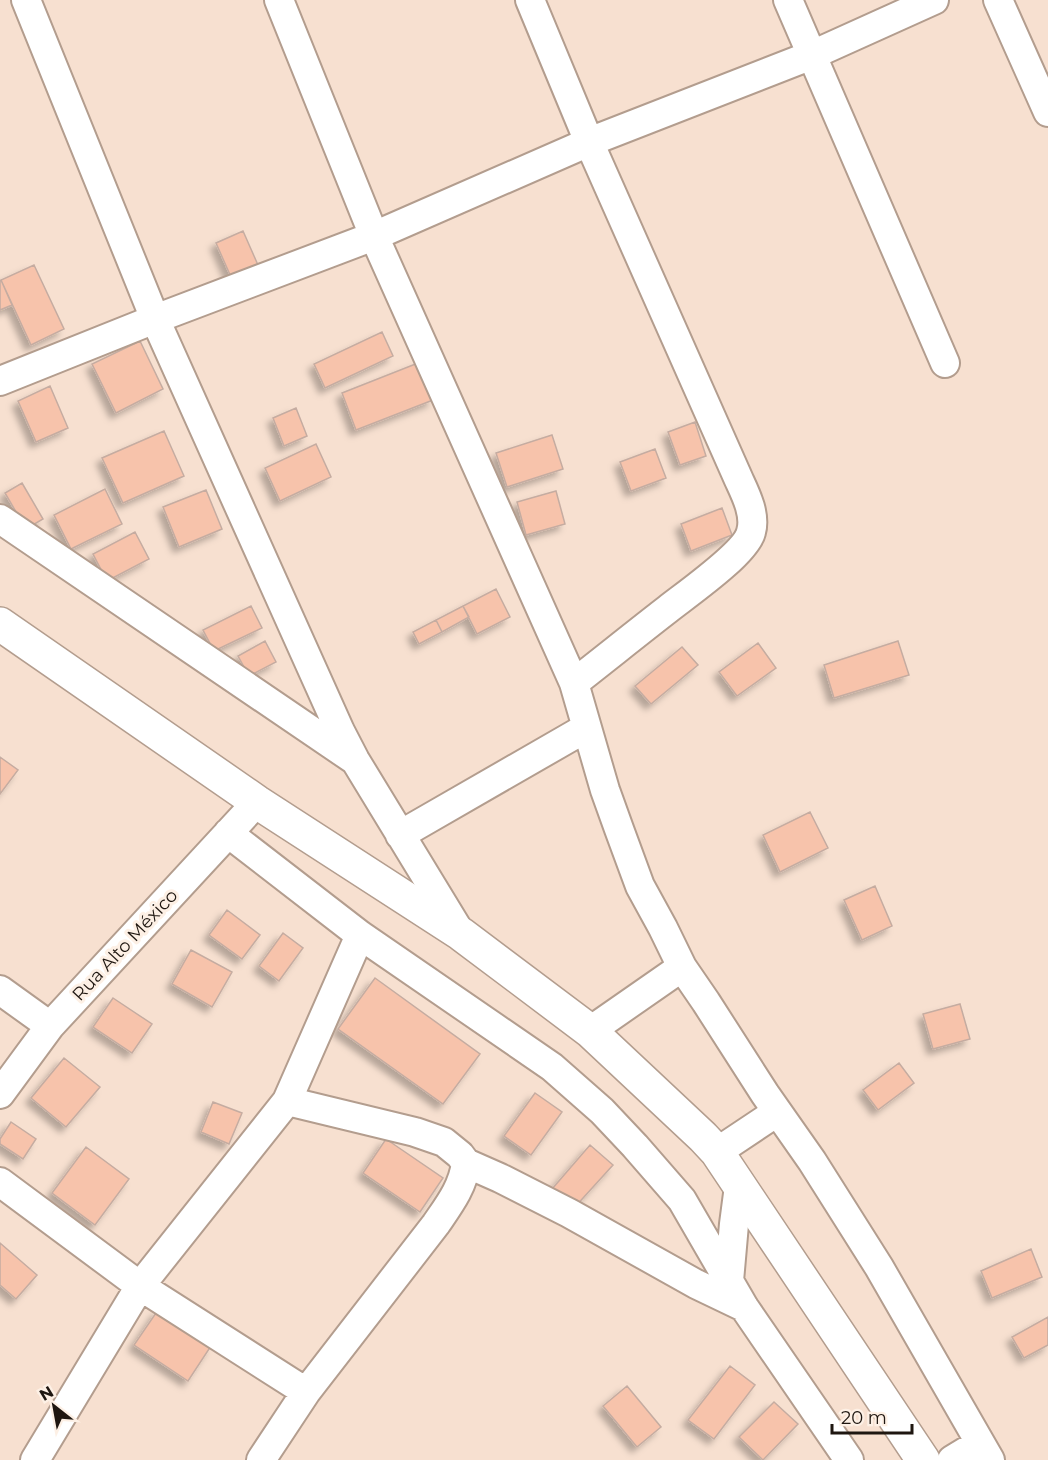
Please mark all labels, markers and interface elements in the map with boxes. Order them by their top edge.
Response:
street label: Rua Alto México [68,885,182,1005]
north arrow [24,1376,84,1436]
text: N [36,1382,57,1405]
scale bar [832,1397,912,1435]
text: 20 m [841,1407,887,1429]

